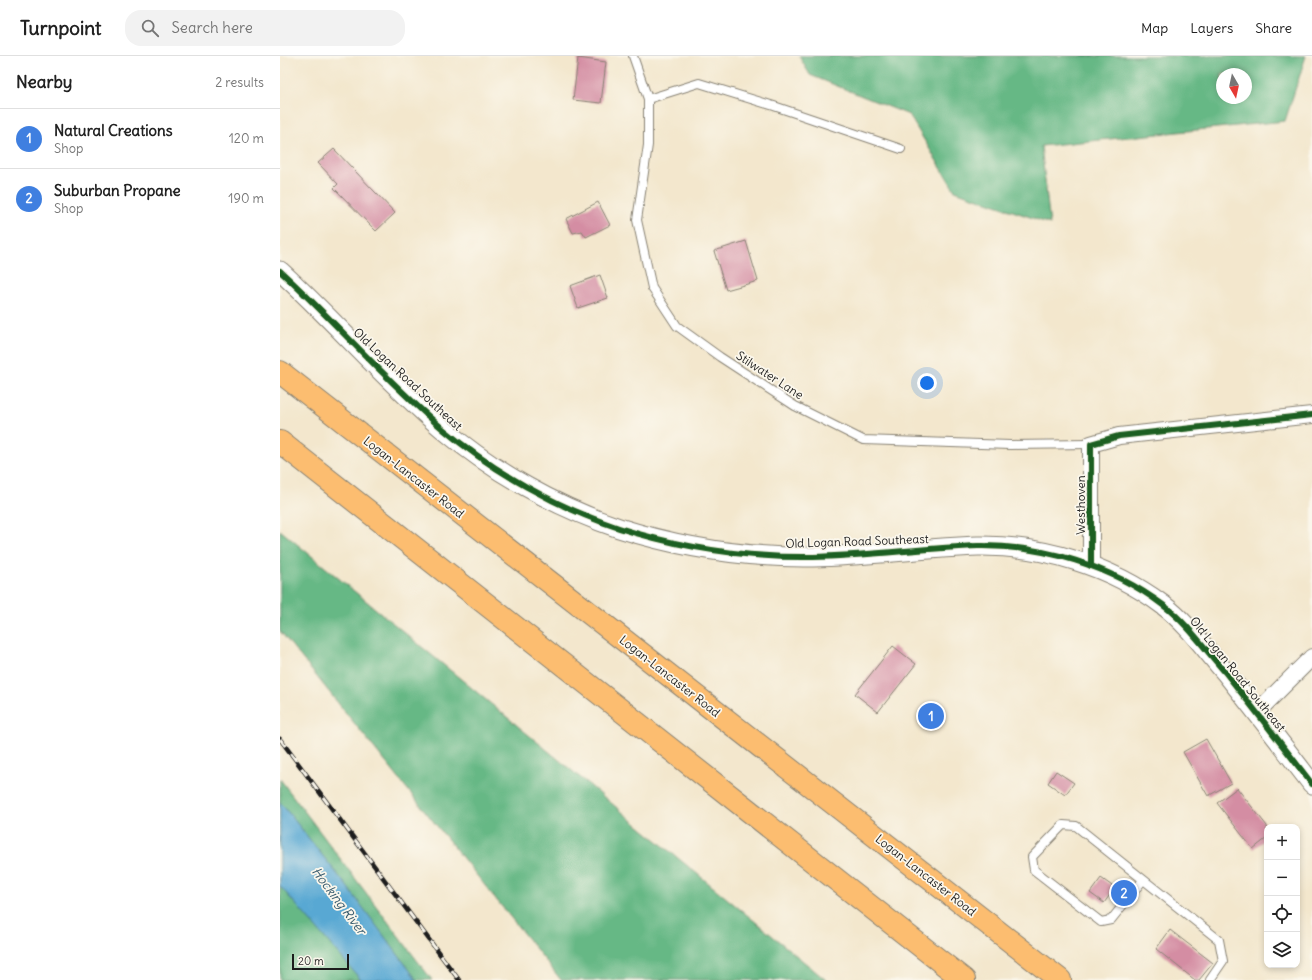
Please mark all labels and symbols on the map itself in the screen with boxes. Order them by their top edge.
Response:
north arrow [1216,68,1252,104]
street label: Old Logan Road Southeast [350,325,466,433]
street label: Stilwater Lane [734,348,806,402]
your location [917,373,937,393]
street label: Logan-Lancaster Road [361,433,467,521]
street label: Westhoven [1073,475,1088,535]
street label: Old Logan Road Southeast [785,531,929,551]
street label: Old Logan Road Southeast [1187,613,1289,735]
street label: Logan-Lancaster Road [617,632,723,720]
pin: 1 [918,701,944,731]
street label: Logan-Lancaster Road [873,831,979,919]
water label: Hocking River [308,864,371,940]
pin: 2 [1111,878,1137,908]
scale bar [292,952,349,971]

